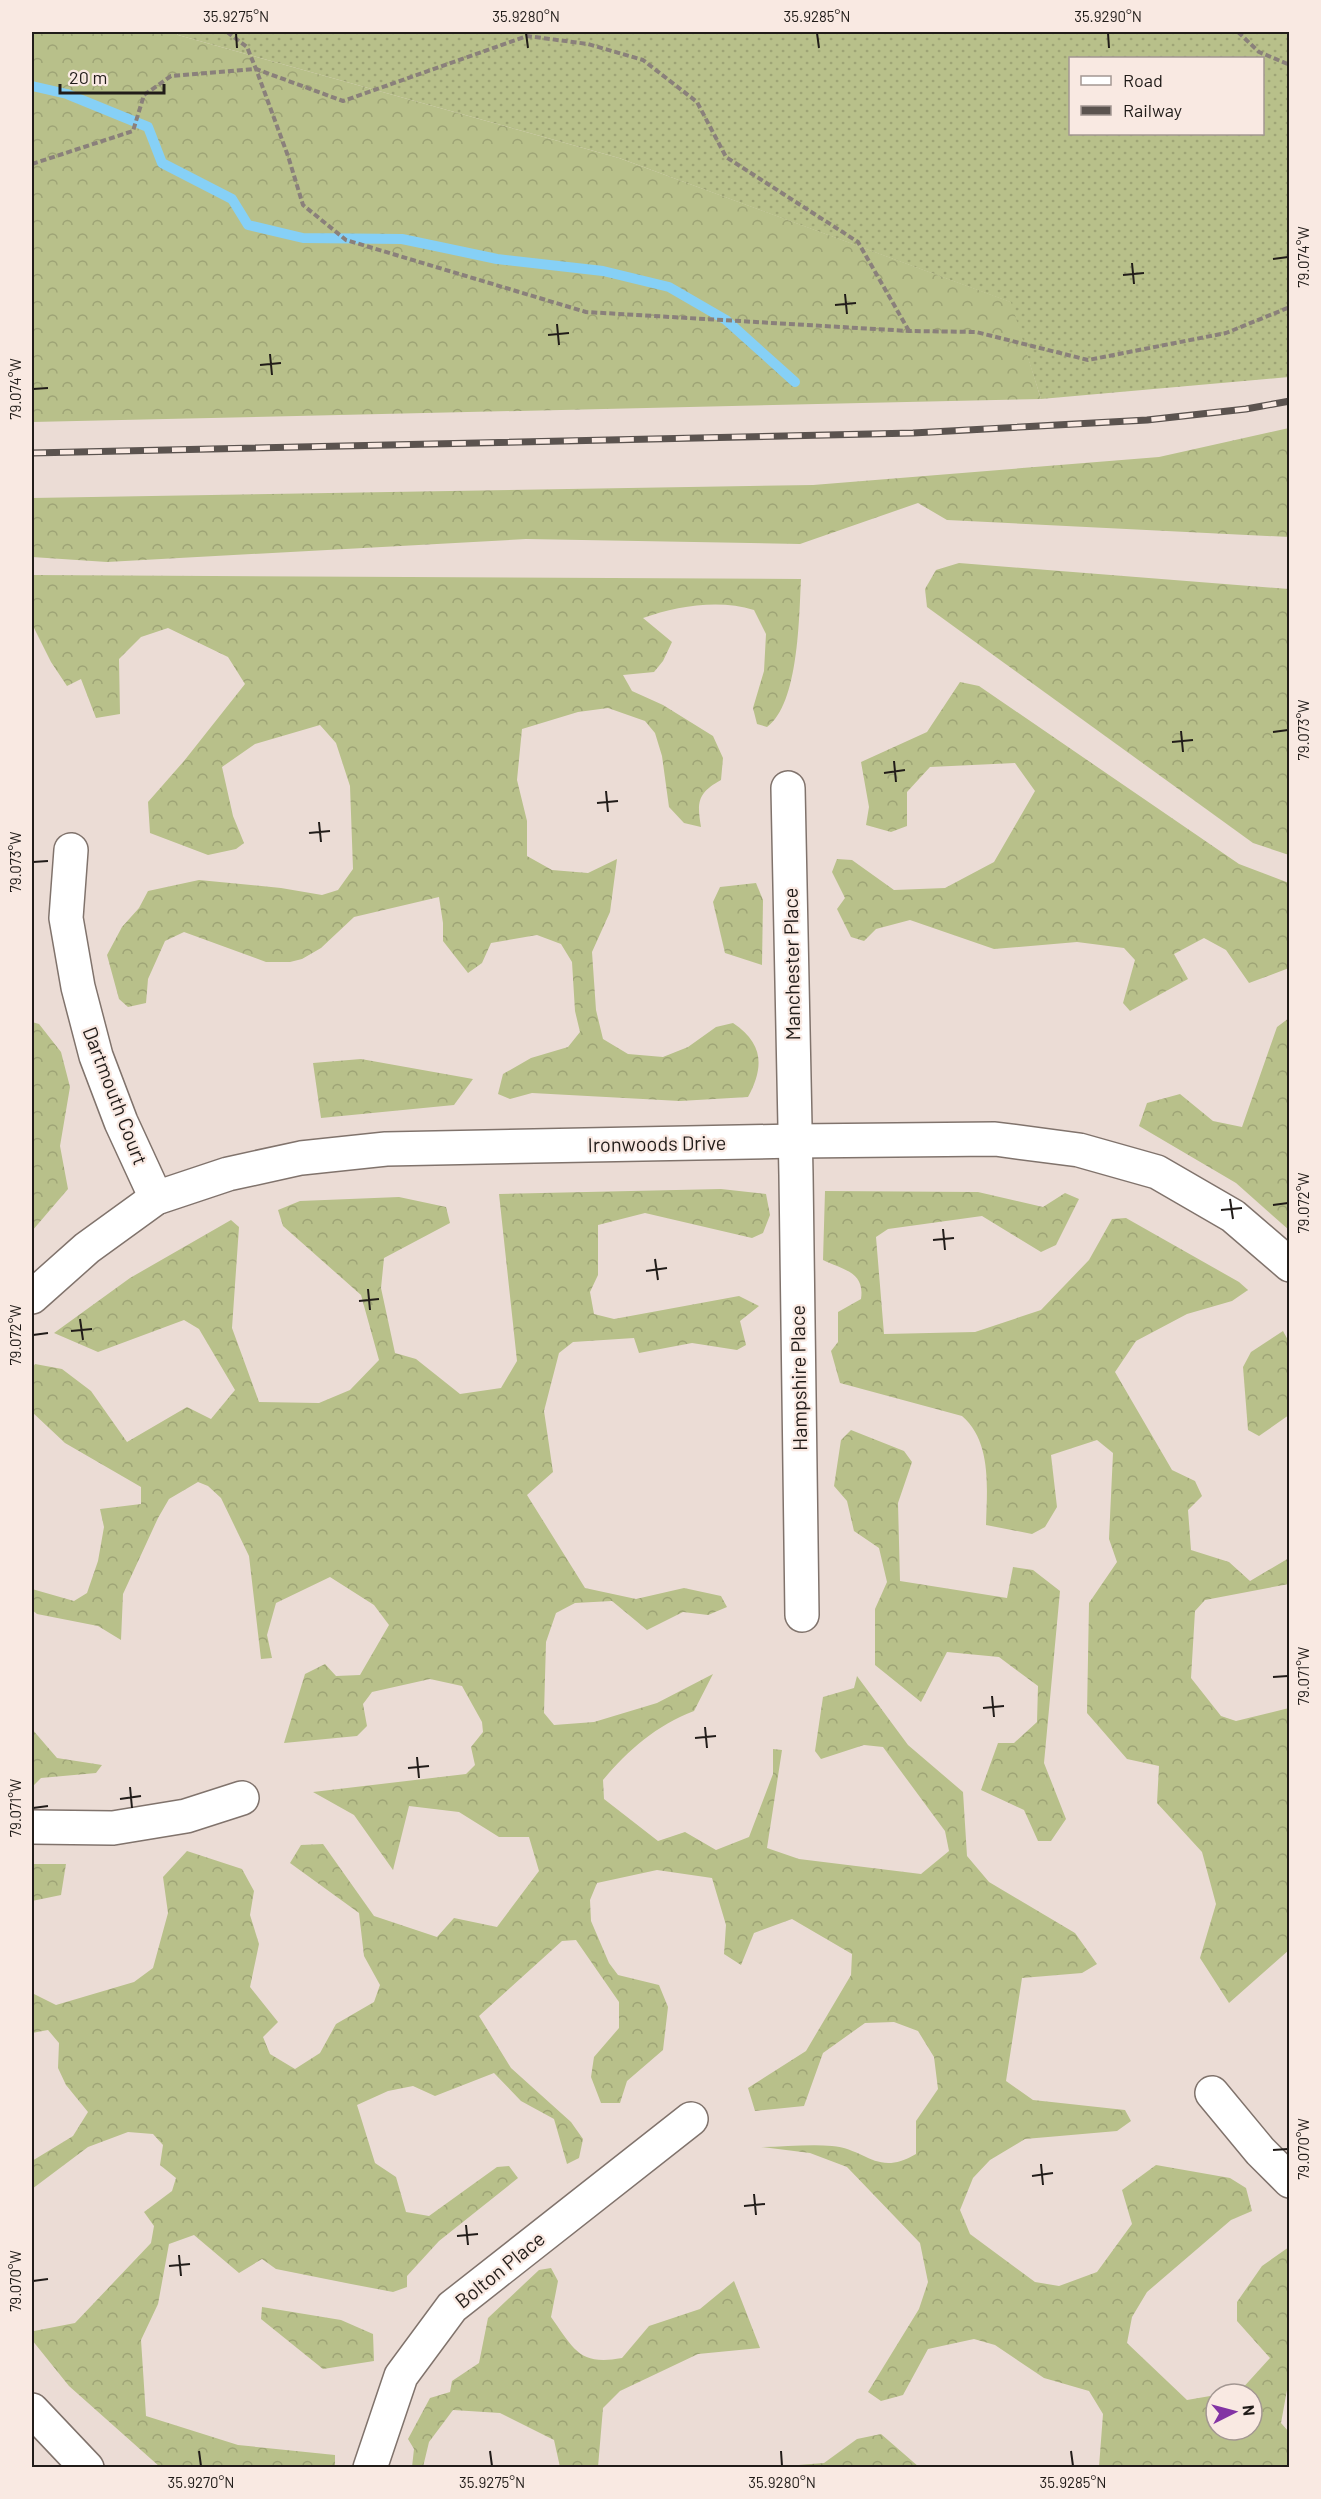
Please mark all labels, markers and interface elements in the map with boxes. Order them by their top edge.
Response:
text: 35.9275°N [203,7,269,25]
text: 35.9280°N [492,7,560,25]
text: 35.9285°N [784,7,850,25]
text: 35.9290°N [1074,7,1142,25]
scale bar [60,57,164,95]
legend [1069,57,1264,135]
text: 20 m [69,66,107,88]
text: Road [1123,69,1163,91]
text: Railway [1123,99,1182,121]
text: 79.074°W [1294,226,1312,288]
text: 79.074°W [6,358,24,420]
text: 79.073°W [1294,700,1312,760]
text: 79.073°W [6,832,24,892]
street label: Manchester Place [778,887,804,1041]
street label: Dartmouth Court [79,1023,153,1168]
street label: Ironwoods Drive [587,1130,727,1156]
text: 79.072°W [1294,1172,1312,1234]
text: 79.072°W [6,1304,24,1366]
street label: Hampshire Place [785,1305,811,1451]
text: 79.071°W [1294,1647,1312,1705]
text: 79.071°W [6,1779,24,1837]
text: 79.070°W [1294,2118,1312,2180]
street label: Bolton Place [450,2226,549,2313]
text: 79.070°W [6,2250,24,2312]
north arrow [1204,2382,1264,2442]
text: N [1239,2404,1259,2417]
text: 35.9270°N [168,2473,234,2491]
text: 35.9275°N [459,2473,525,2491]
text: 35.9280°N [748,2473,816,2491]
text: 35.9285°N [1040,2473,1106,2491]

